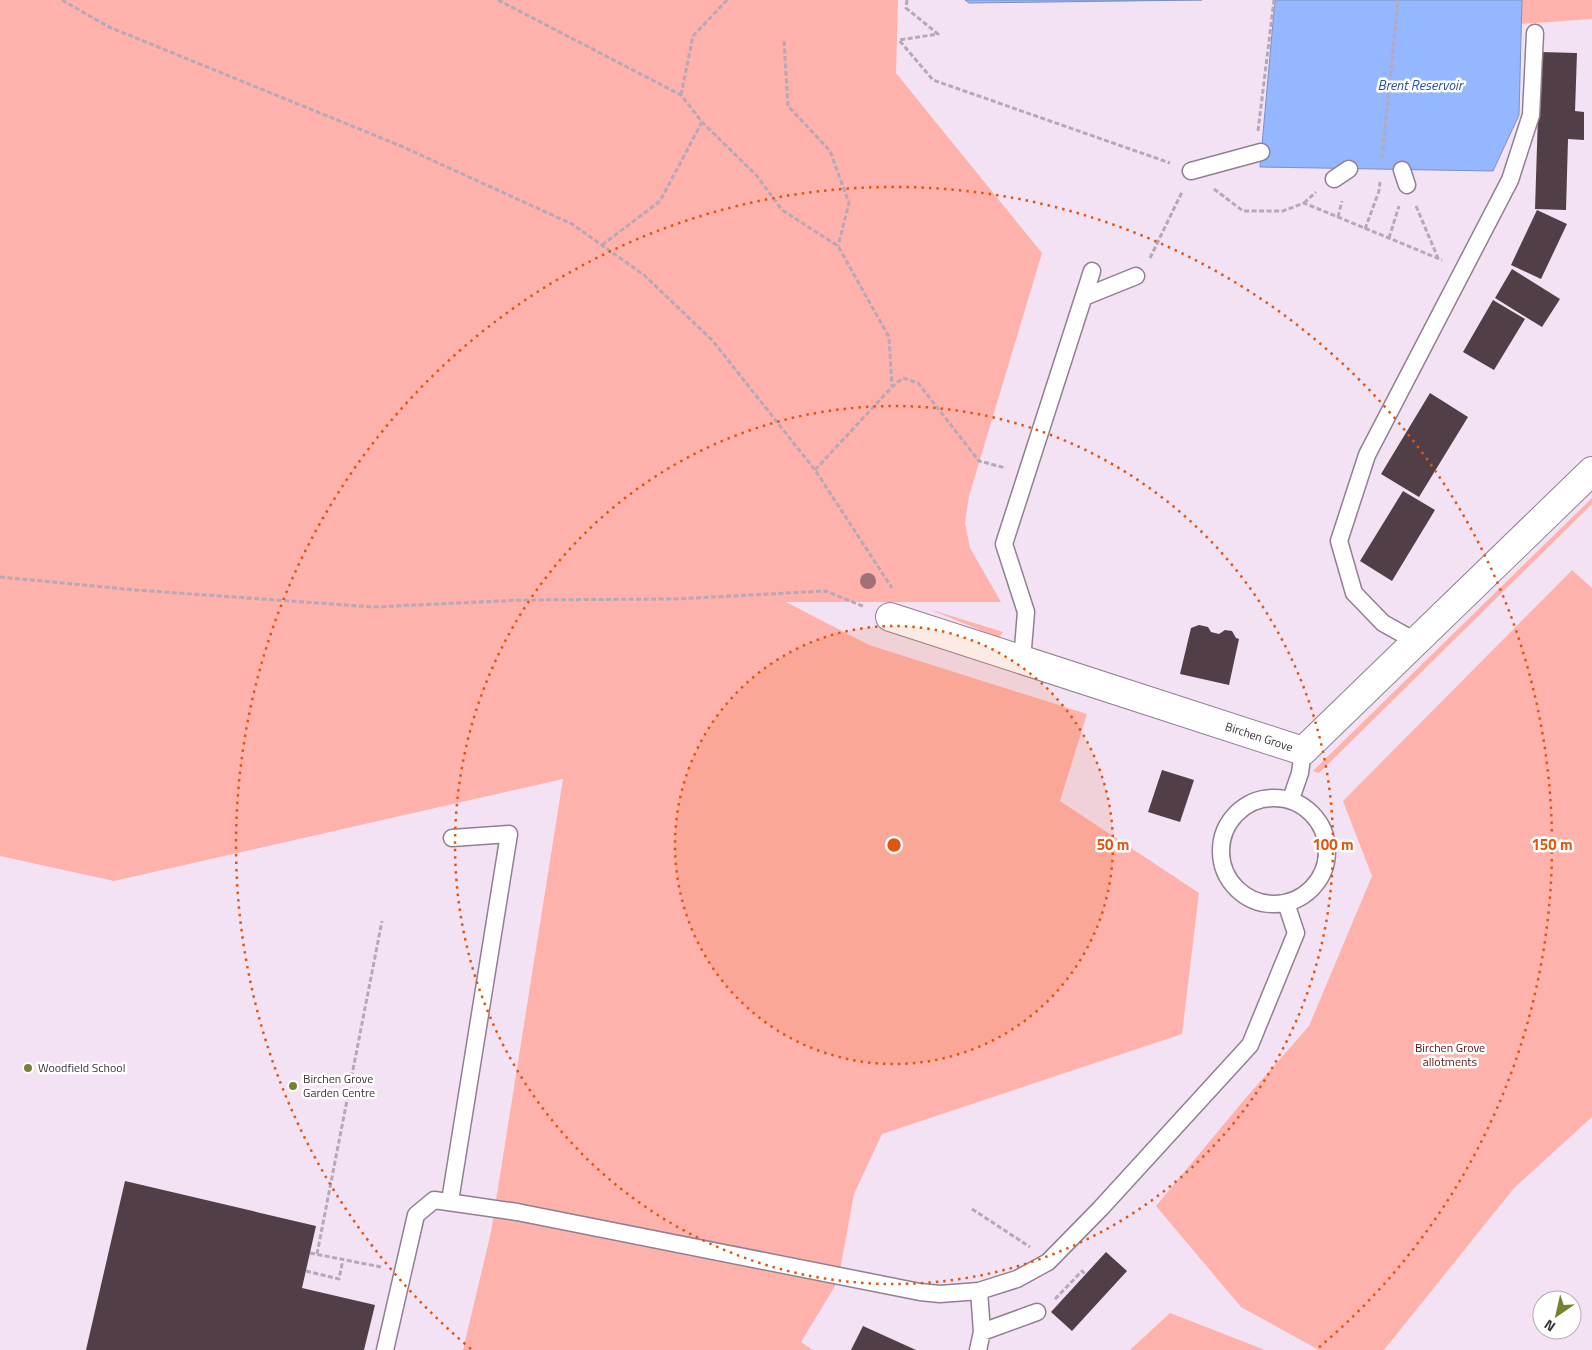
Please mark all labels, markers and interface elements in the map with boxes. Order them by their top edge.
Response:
water label: Brent Reservoir [1378,74,1464,95]
street label: Birchen Grove [1223,717,1295,756]
text: 50 m [1097,833,1129,856]
text: 100 m [1312,833,1354,856]
text: 150 m [1531,833,1573,856]
centre of rings [885,836,903,854]
park label: Birchen Grove allotments [1415,1038,1485,1071]
place label: Woodfield School [38,1058,125,1077]
marker: Woodfield School [22,1062,34,1074]
place label: Birchen Grove Garden Centre [303,1069,375,1102]
marker: Birchen Grove Garden Centre [287,1080,299,1092]
north arrow [1532,1290,1582,1340]
text: N [1540,1315,1559,1338]

